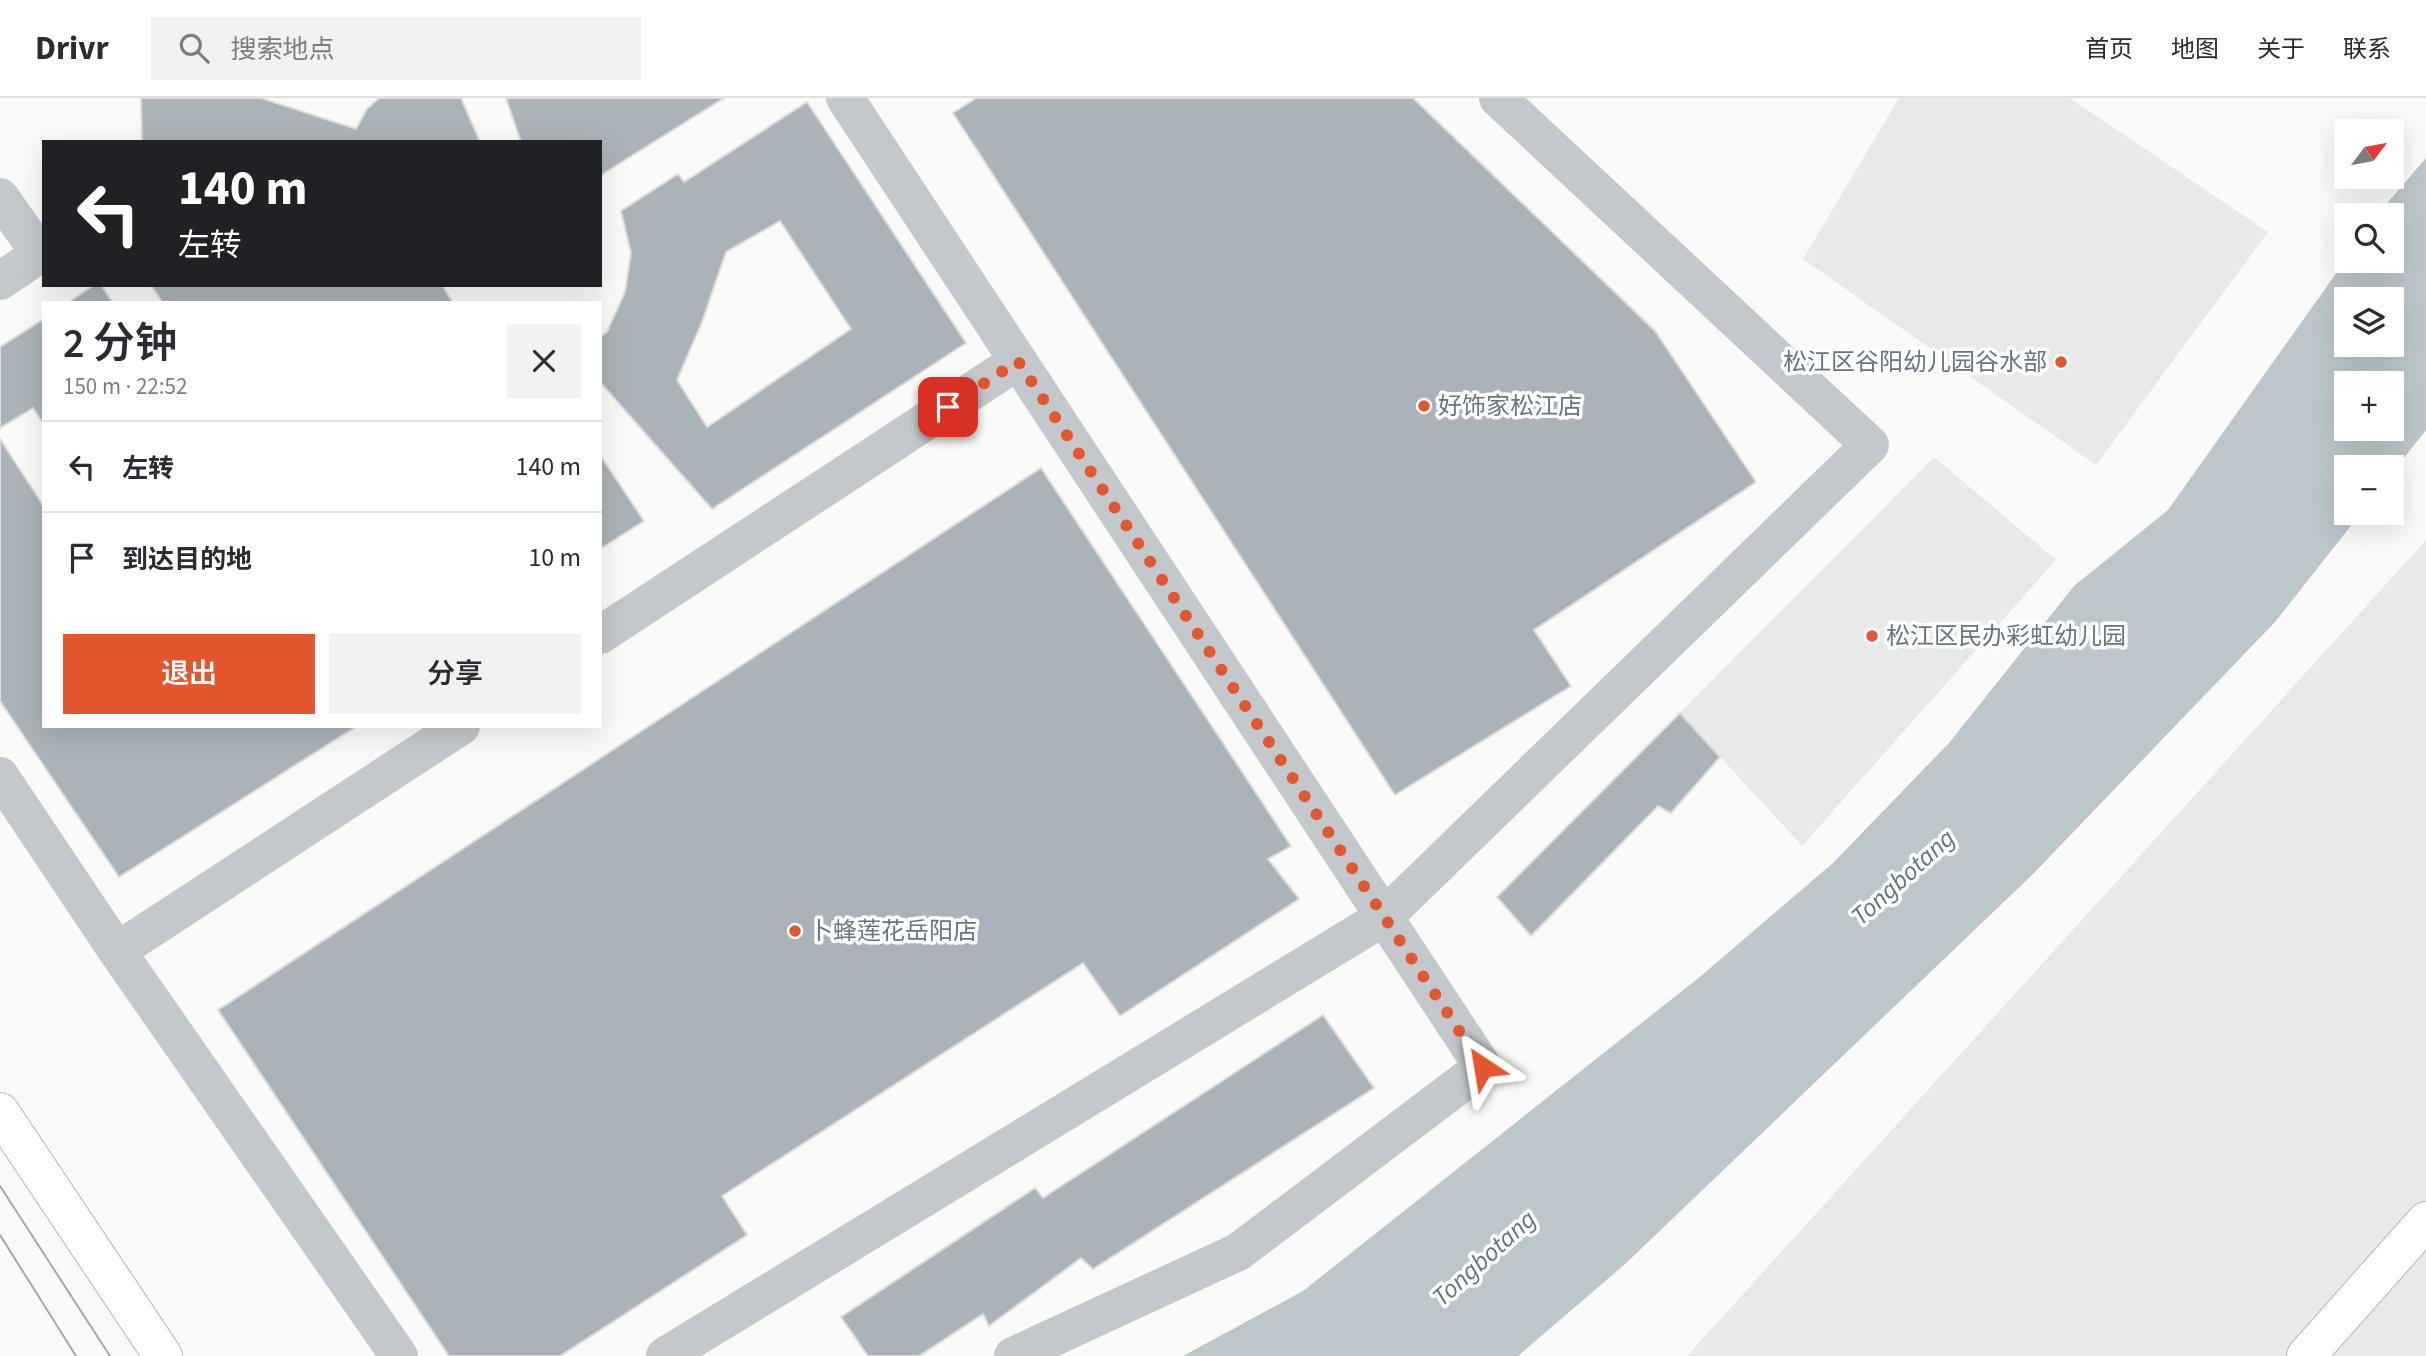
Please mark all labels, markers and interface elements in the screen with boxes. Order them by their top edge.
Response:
search box [151,17,641,80]
text: Drivr [35,25,109,72]
icon: search [175,29,213,67]
text: 搜索地点 [231,31,335,68]
text: 首页 [2085,32,2133,67]
text: 地图 [2171,32,2219,67]
text: 关于 [2257,32,2305,67]
text: 联系 [2343,32,2391,67]
north arrow [2334,119,2404,189]
map controls [2334,119,2404,525]
text: 140 m [178,154,307,224]
icon: left [63,168,154,259]
button: search [2334,203,2404,273]
text: 左转 [178,223,242,269]
button: layers [2334,287,2404,357]
text: 2 分钟 [63,314,177,374]
button: close [507,324,581,398]
place label: 松江区谷阳幼儿园谷水部 [1783,345,2047,380]
marker: 松江区谷阳幼儿园谷水部 [2053,354,2069,370]
text: 150 m · 22:52 [63,370,187,403]
button: + [2334,371,2404,441]
pin [918,377,978,437]
icon: arrive [929,388,967,426]
place label: 好饰家松江店 [1438,389,1582,424]
marker: 好饰家松江店 [1416,398,1432,414]
icon: left [63,448,101,486]
text: 140 m [515,448,581,485]
text: 左转 [122,450,174,487]
button: − [2334,455,2404,525]
icon: arrive [63,539,101,577]
text: 10 m [528,539,581,576]
text: 到达目的地 [122,541,252,578]
place label: 松江区民办彩虹幼儿园 [1886,619,2126,654]
marker: 松江区民办彩虹幼儿园 [1864,628,1880,644]
button: 退出 [63,634,315,714]
button: 分享 [329,634,581,714]
water label: Tongbotang [1843,820,1963,934]
place label: 卜蜂莲花岳阳店 [809,914,977,949]
marker: 卜蜂莲花岳阳店 [787,923,803,939]
position arrow [1446,1030,1520,1104]
water label: Tongbotang [1424,1201,1544,1315]

